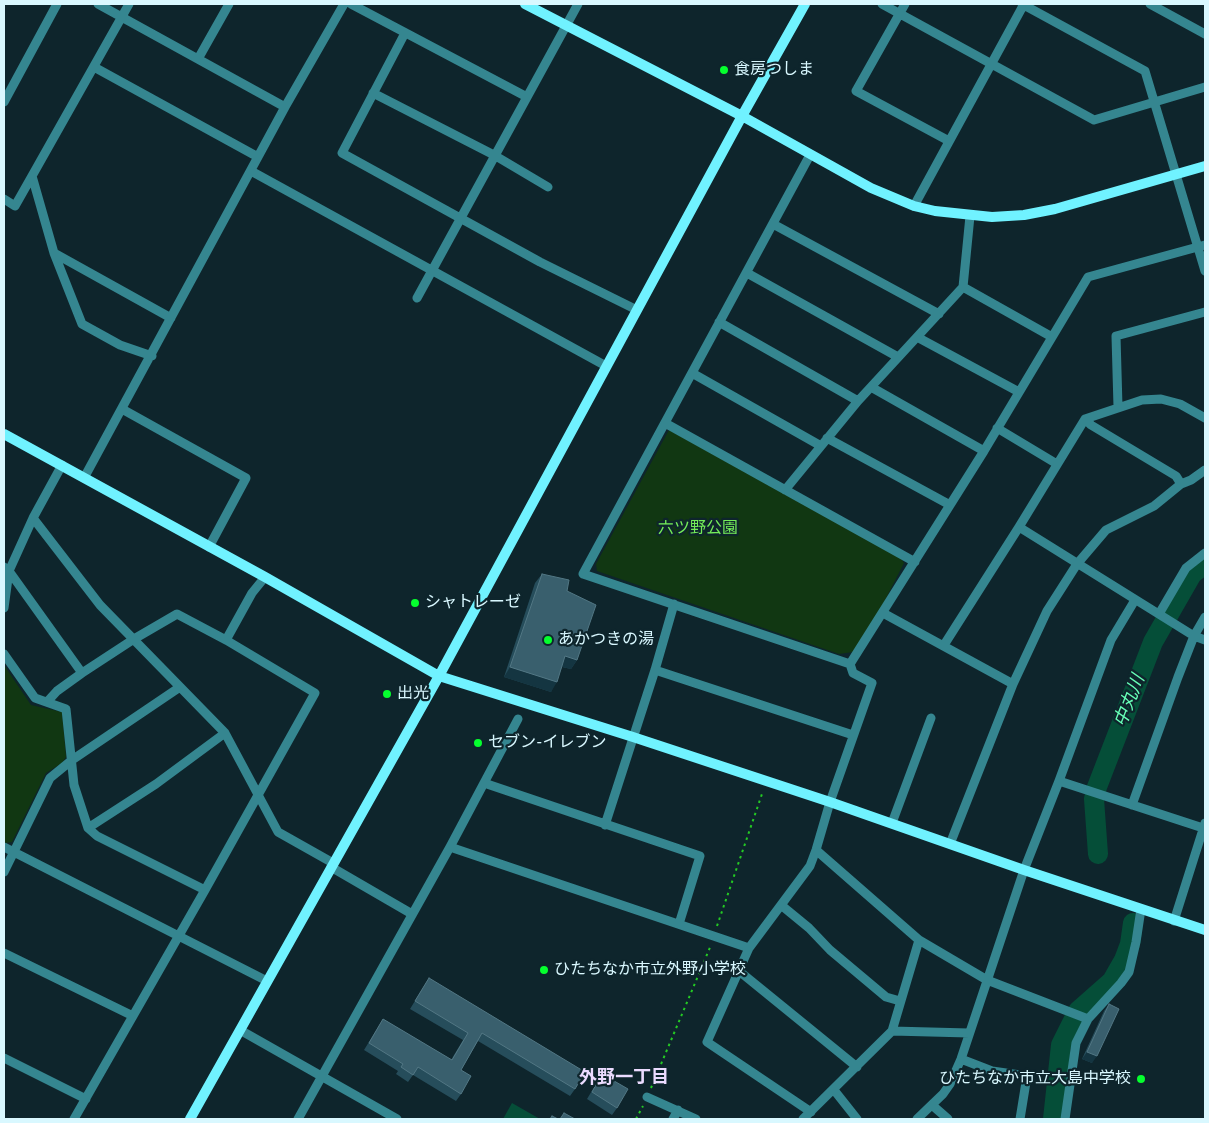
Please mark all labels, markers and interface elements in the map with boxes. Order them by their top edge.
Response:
place label: 食房つしま [734,60,814,80]
marker: 食房つしま [718,64,730,76]
park label: 六ツ野公園 [658,519,738,539]
place label: シャトレーゼ [425,593,521,613]
marker: シャトレーゼ [409,597,421,609]
place label: あかつきの湯 [558,630,654,650]
marker: あかつきの湯 [542,634,554,646]
water label: 中丸川 [1110,672,1150,730]
place label: 出光 [397,684,429,704]
marker: 出光 [381,688,393,700]
place label: セブン-イレブン [488,733,607,753]
marker: セブン-イレブン [472,737,484,749]
place label: ひたちなか市立外野小学校 [554,960,746,980]
marker: ひたちなか市立外野小学校 [538,964,550,976]
district label: 外野一丁目 [579,1067,669,1089]
place label: ひたちなか市立大島中学校 [939,1069,1131,1089]
marker: ひたちなか市立大島中学校 [1135,1073,1147,1085]

